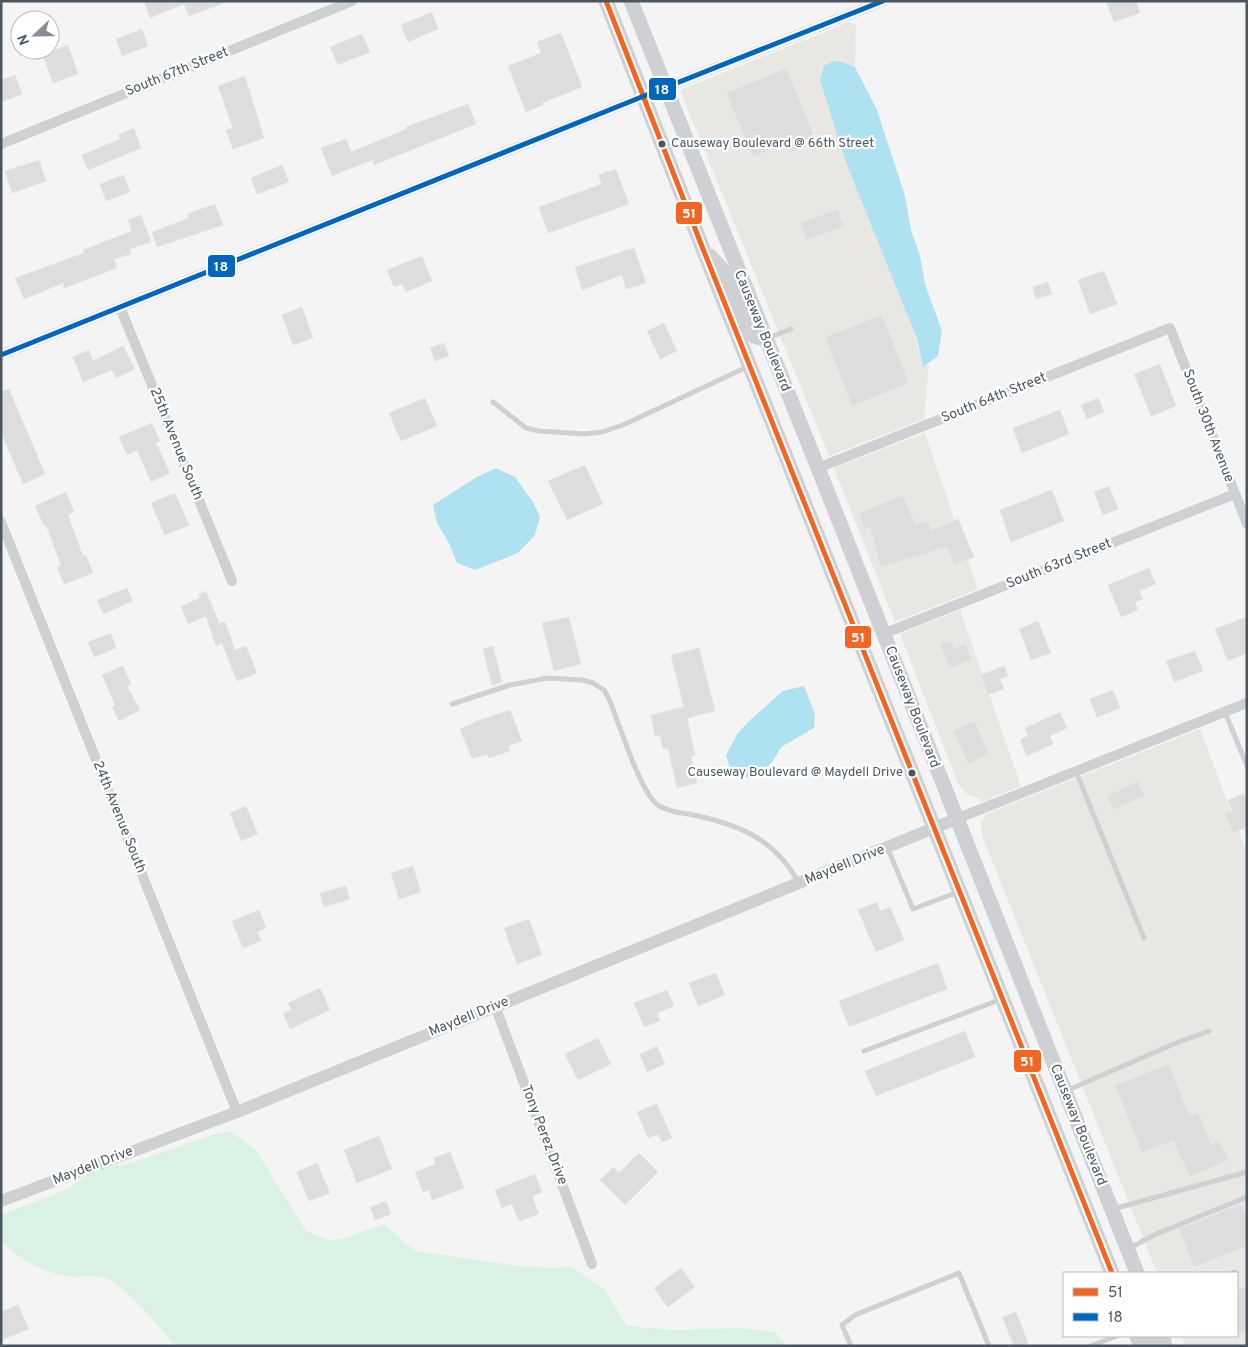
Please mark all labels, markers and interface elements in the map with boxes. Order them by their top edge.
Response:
north arrow [10,10,60,60]
text: N [15,31,34,47]
street label: South 67th Street [123,44,231,100]
line badge: 18 [648,77,677,101]
text: 18 [655,82,669,99]
place label: Causeway Boulevard @ 66th Street [671,136,874,152]
marker: Causeway Boulevard @ 66th Street [657,139,667,149]
line badge: 51 [675,201,703,225]
text: 51 [682,206,696,223]
line badge: 18 [207,254,236,278]
text: 18 [214,259,228,276]
street label: Causeway Boulevard [730,268,794,394]
street label: South 30th Avenue [1179,367,1237,485]
street label: South 64th Street [939,369,1049,427]
street label: 25th Avenue South [146,385,206,503]
street label: South 63rd Street [1004,535,1114,593]
line badge: 51 [844,625,872,649]
text: 51 [851,630,865,647]
street label: Causeway Boulevard [881,644,943,770]
street label: 24th Avenue South [89,758,149,876]
place label: Causeway Boulevard @ Maydell Drive [688,765,903,781]
marker: Causeway Boulevard @ Maydell Drive [907,768,917,778]
street label: Maydell Drive [803,841,887,889]
street label: Maydell Drive [427,993,511,1041]
line badge: 51 [1013,1049,1042,1073]
text: 51 [1020,1054,1034,1071]
street label: Causeway Boulevard [1046,1062,1110,1188]
street label: Tony Perez Drive [517,1083,571,1187]
street label: Maydell Drive [50,1143,136,1189]
legend [1063,1272,1238,1337]
text: 51 [1108,1284,1123,1303]
text: 18 [1108,1309,1123,1328]

